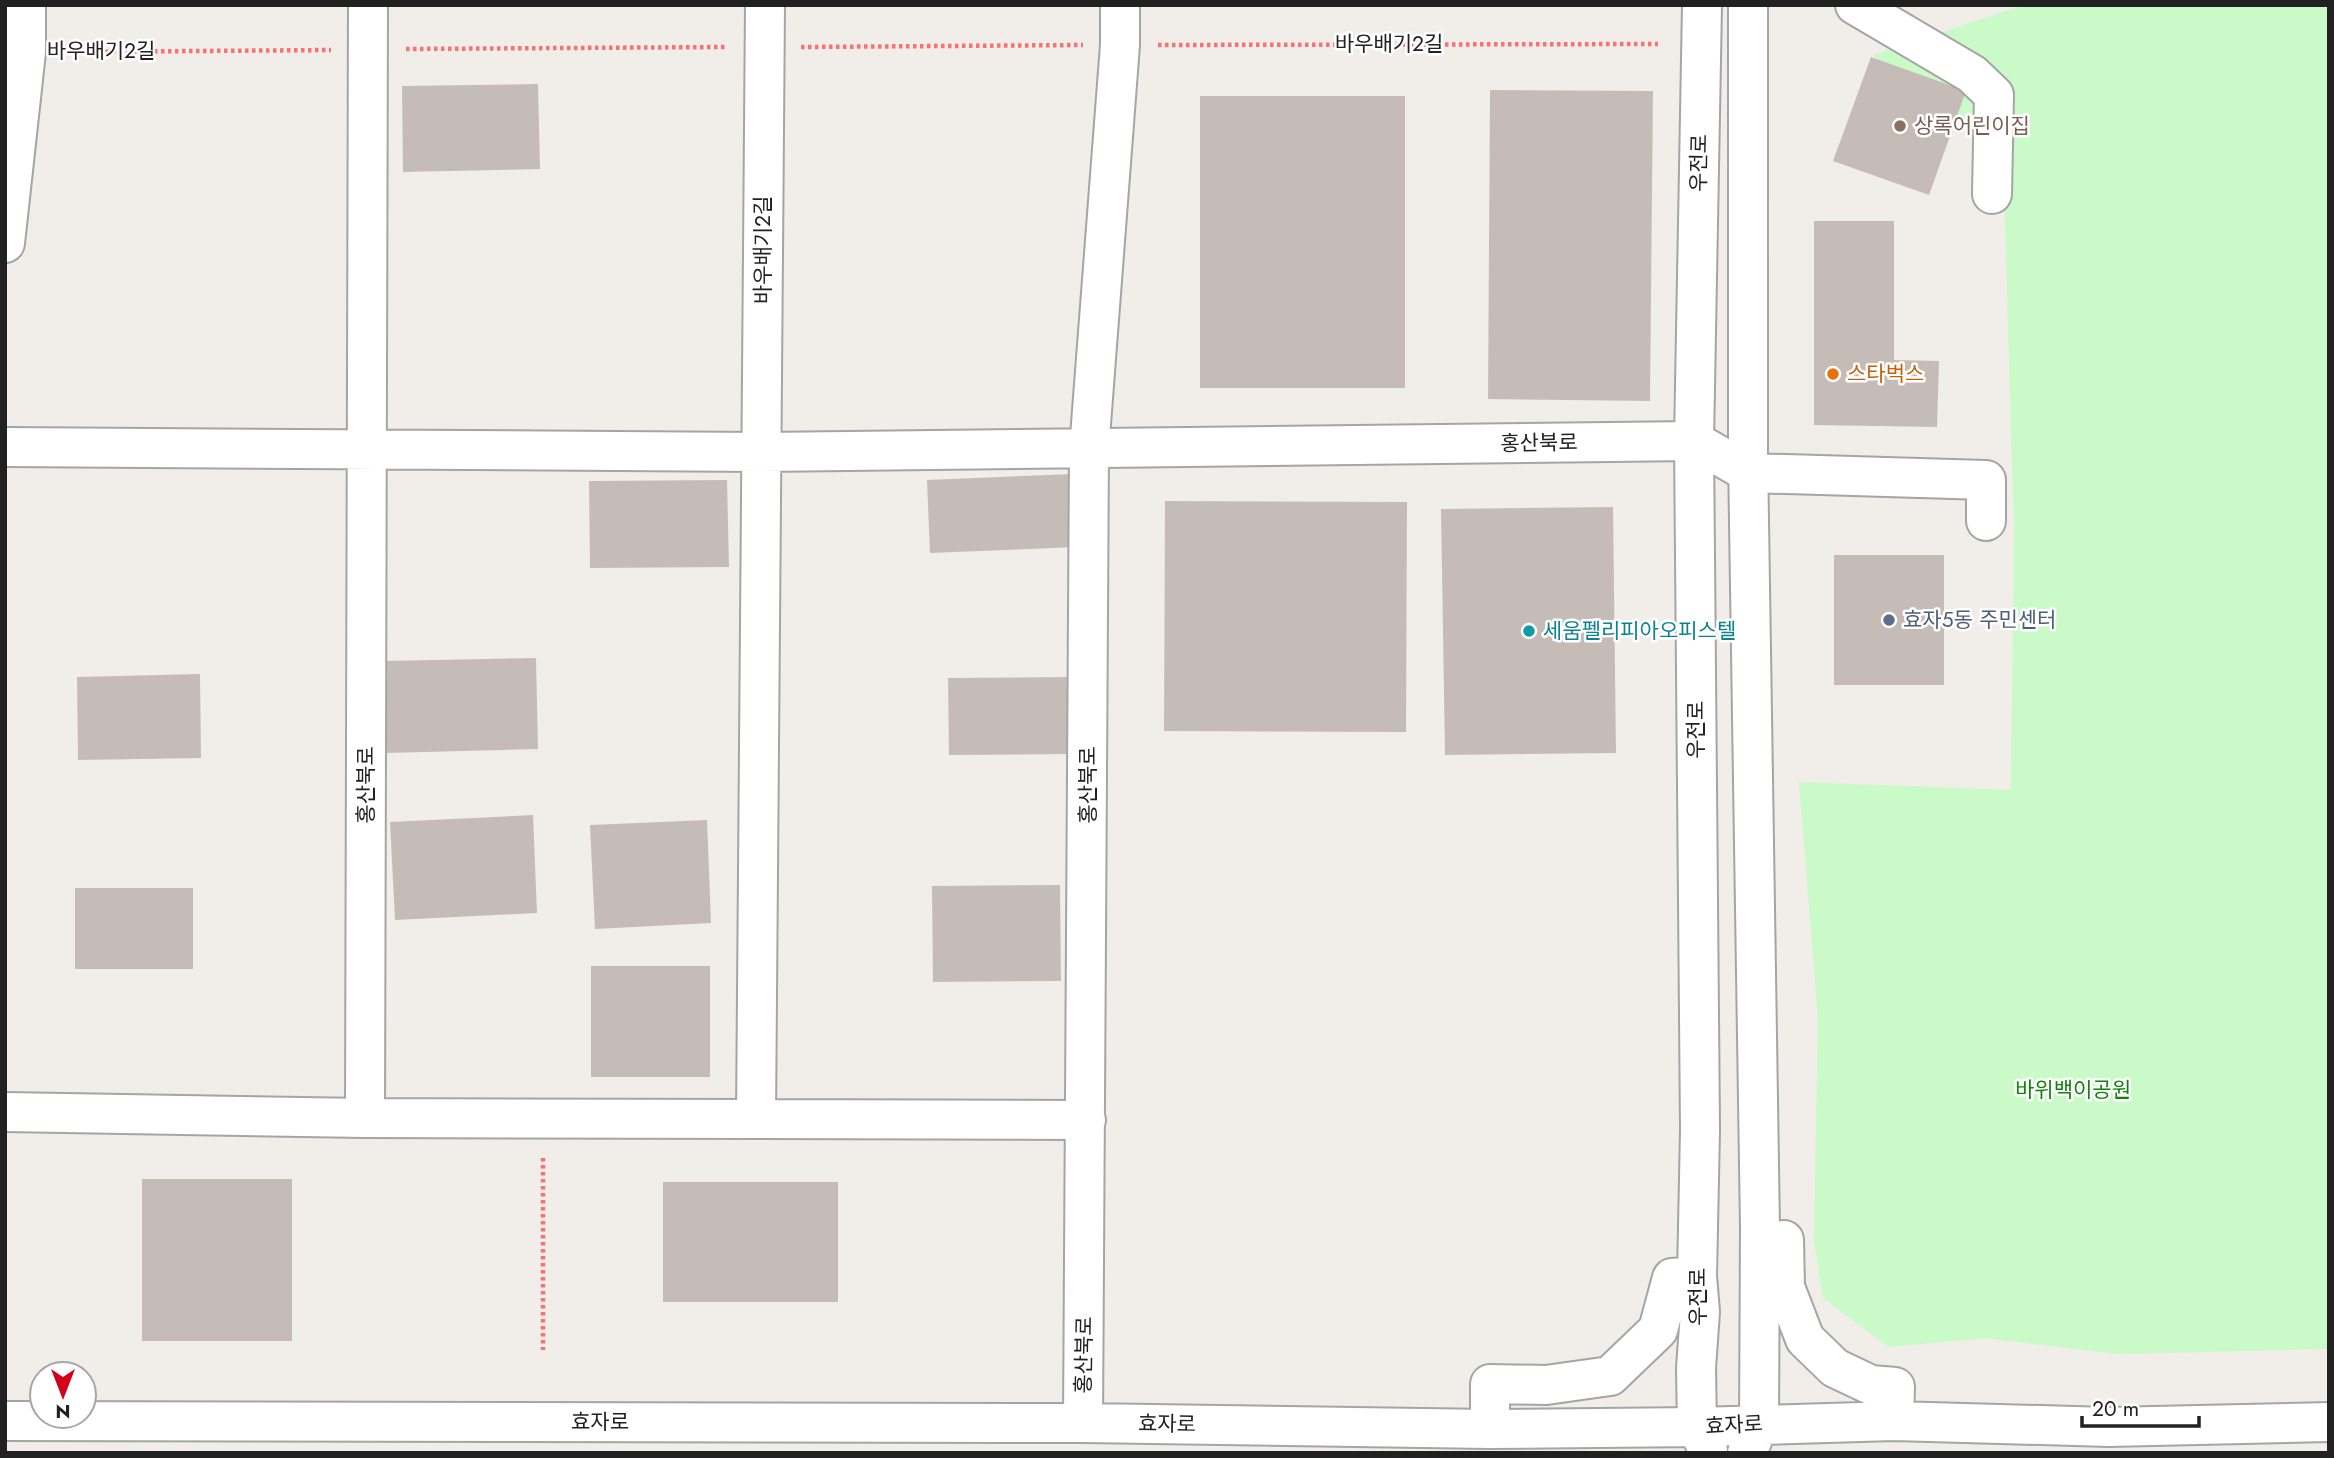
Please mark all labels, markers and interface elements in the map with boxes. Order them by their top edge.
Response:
street label: 바우배기2길 [1335,29,1443,59]
street label: 바우배기2길 [47,36,155,66]
place label: 상록어린이집 [1914,111,2030,141]
marker: 상록어린이집 [1892,118,1908,134]
street label: 우전로 [1683,134,1715,192]
street label: 바우배기2길 [748,196,778,304]
place label: 스타벅스 [1847,359,1924,389]
marker: 스타벅스 [1825,366,1841,382]
street label: 홍산북로 [1500,427,1578,459]
place label: 효자5동 주민센터 [1903,605,2056,635]
marker: 효자5동 주민센터 [1881,612,1897,628]
place label: 세움펠리피아오피스텔 [1543,616,1736,646]
marker: 세움펠리피아오피스텔 [1521,623,1537,639]
street label: 우전로 [1681,701,1711,759]
street label: 홍산북로 [351,746,381,824]
street label: 홍산북로 [1073,746,1103,824]
park label: 바위백이공원 [2015,1075,2131,1105]
street label: 우전로 [1683,1268,1713,1326]
street label: 홍산북로 [1068,1316,1100,1394]
north arrow [28,1360,98,1430]
scale bar [2082,1384,2199,1428]
text: 20 m [2092,1394,2139,1424]
text: N [55,1398,71,1425]
street label: 효자로 [571,1407,629,1437]
street label: 효자로 [1138,1408,1196,1440]
street label: 효자로 [1704,1409,1764,1441]

